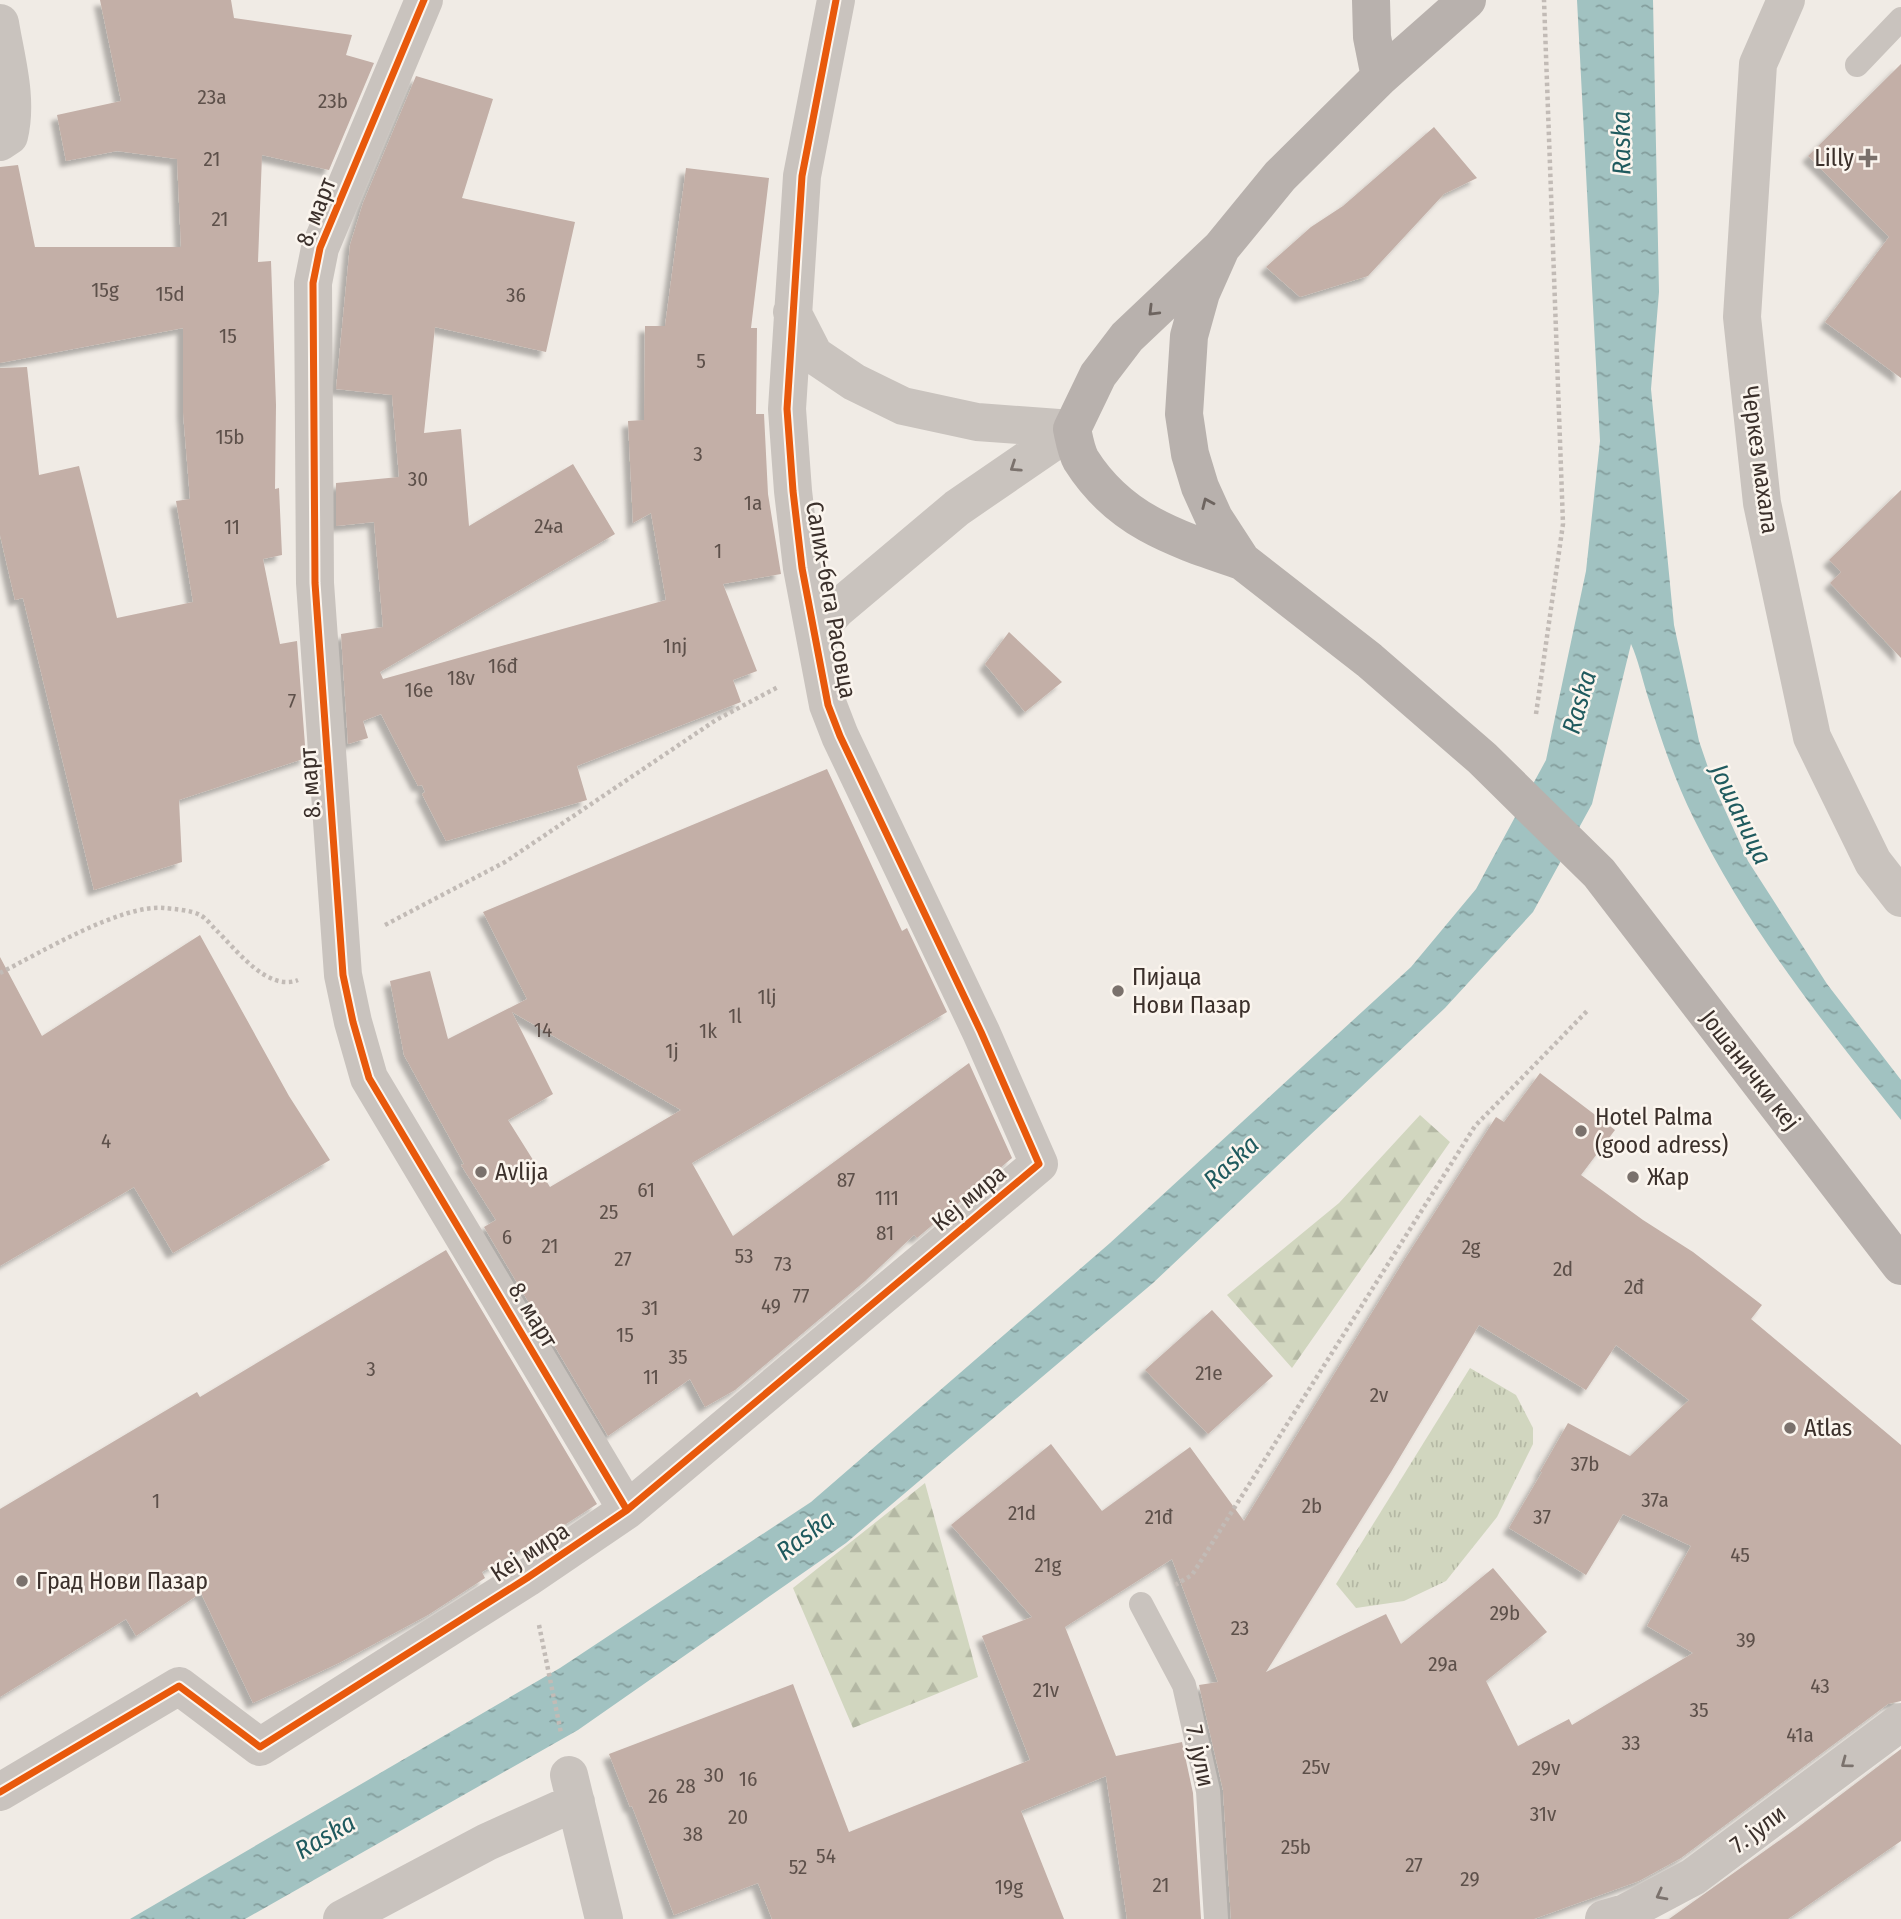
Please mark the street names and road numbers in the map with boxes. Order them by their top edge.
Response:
street label: 8. март [290,174,342,250]
street label: Черкез махала [1736,384,1784,536]
street label: Салих-бега Расовца [800,499,862,701]
street label: 8. март [294,746,326,819]
street label: Јошанички кеј [1695,1004,1805,1136]
street label: Кеј мира [926,1159,1012,1237]
street label: 8. март [503,1277,563,1353]
street label: Кеј мира [486,1516,574,1588]
street label: 7. јули [1180,1723,1220,1789]
street label: 7. јули [1725,1799,1791,1859]

